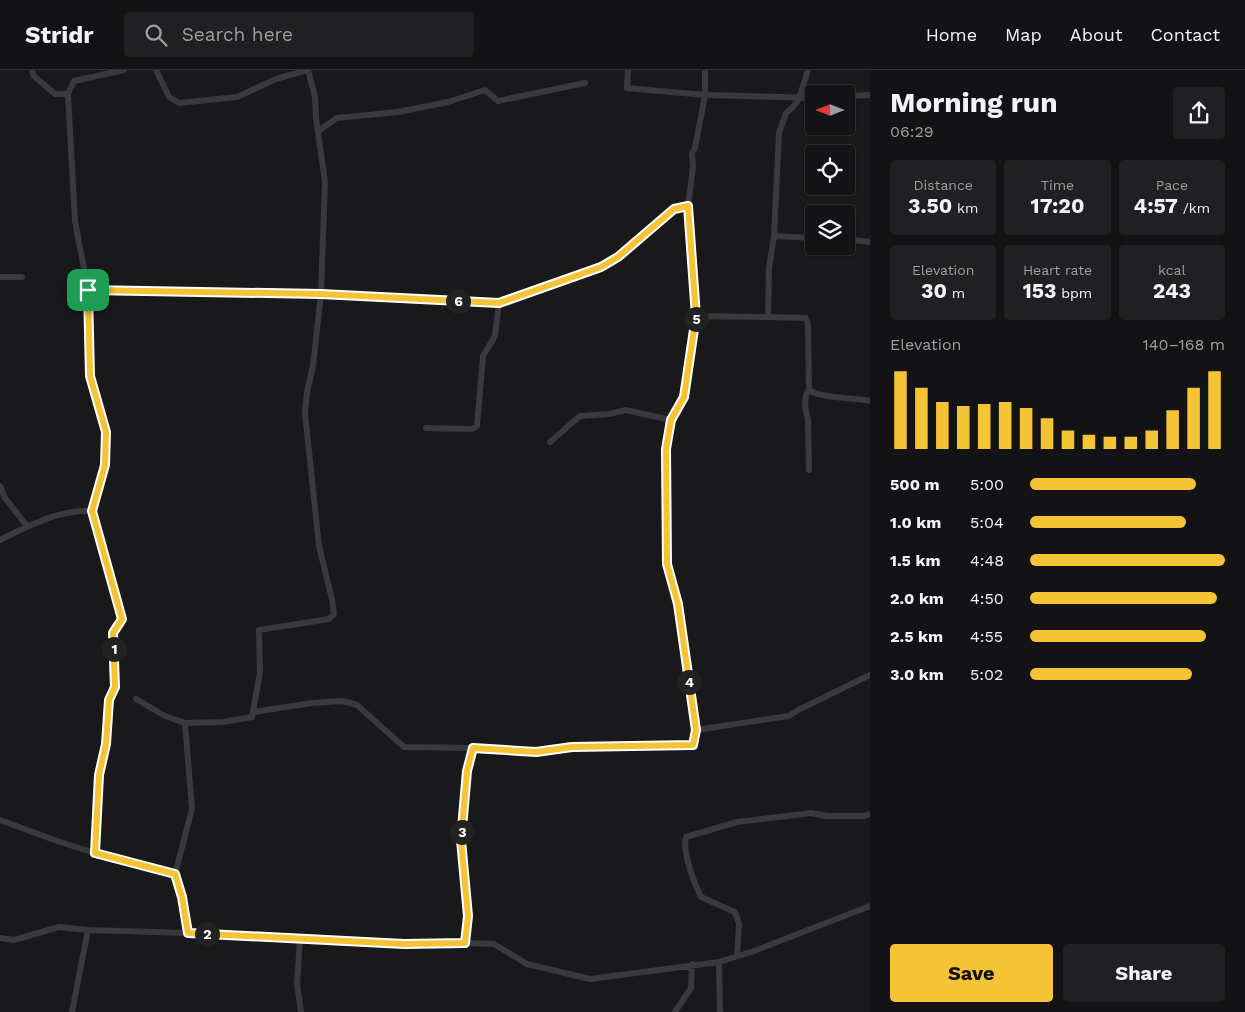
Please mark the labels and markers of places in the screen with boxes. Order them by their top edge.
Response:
pin [67,269,109,311]
pin: 6 [446,288,470,314]
pin: 5 [684,306,708,332]
pin: 1 [102,636,126,662]
pin: 4 [676,670,702,694]
pin: 3 [450,820,474,844]
pin: 2 [194,922,220,946]

